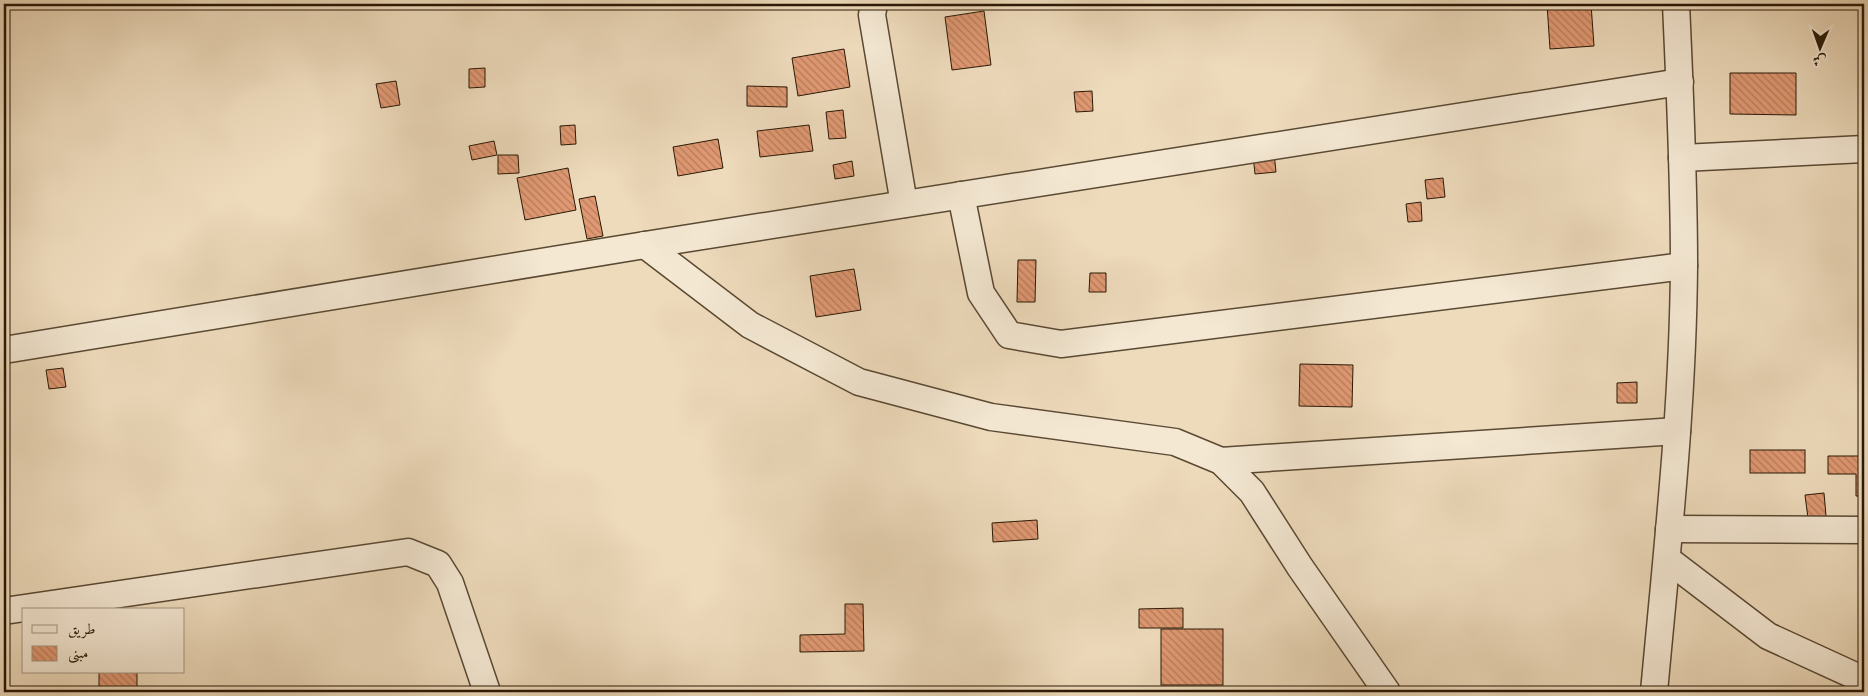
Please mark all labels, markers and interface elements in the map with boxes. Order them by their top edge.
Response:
north arrow [1796,22,1846,72]
text: ش [1812,51,1827,70]
legend [22,608,185,674]
text: طريق [68,619,95,639]
text: مبنى [68,643,88,664]

